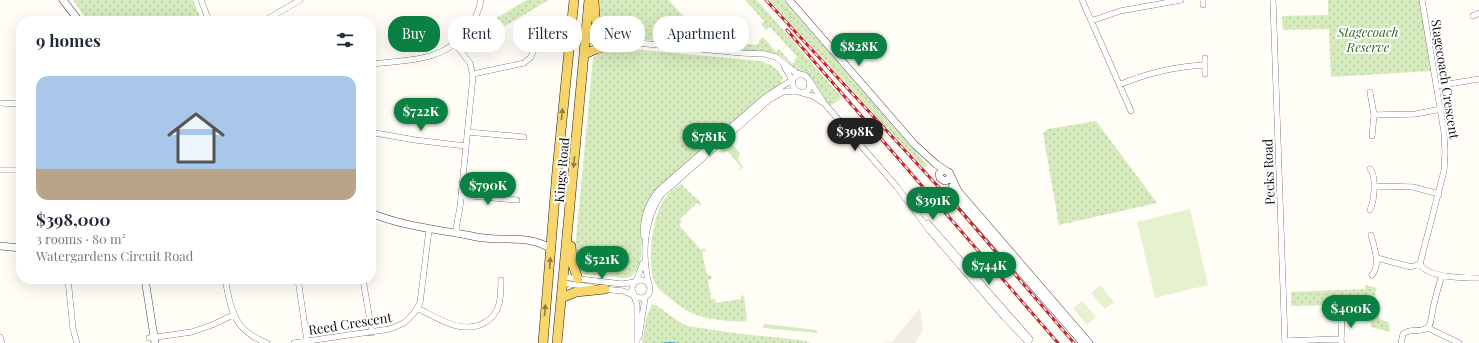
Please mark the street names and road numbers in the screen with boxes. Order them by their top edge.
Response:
street label: Stagecoach Crescent [1428,18,1464,140]
street label: Kings Road [550,136,572,203]
street label: Pecks Road [1258,138,1278,205]
street label: Reed Crescent [307,308,393,338]

